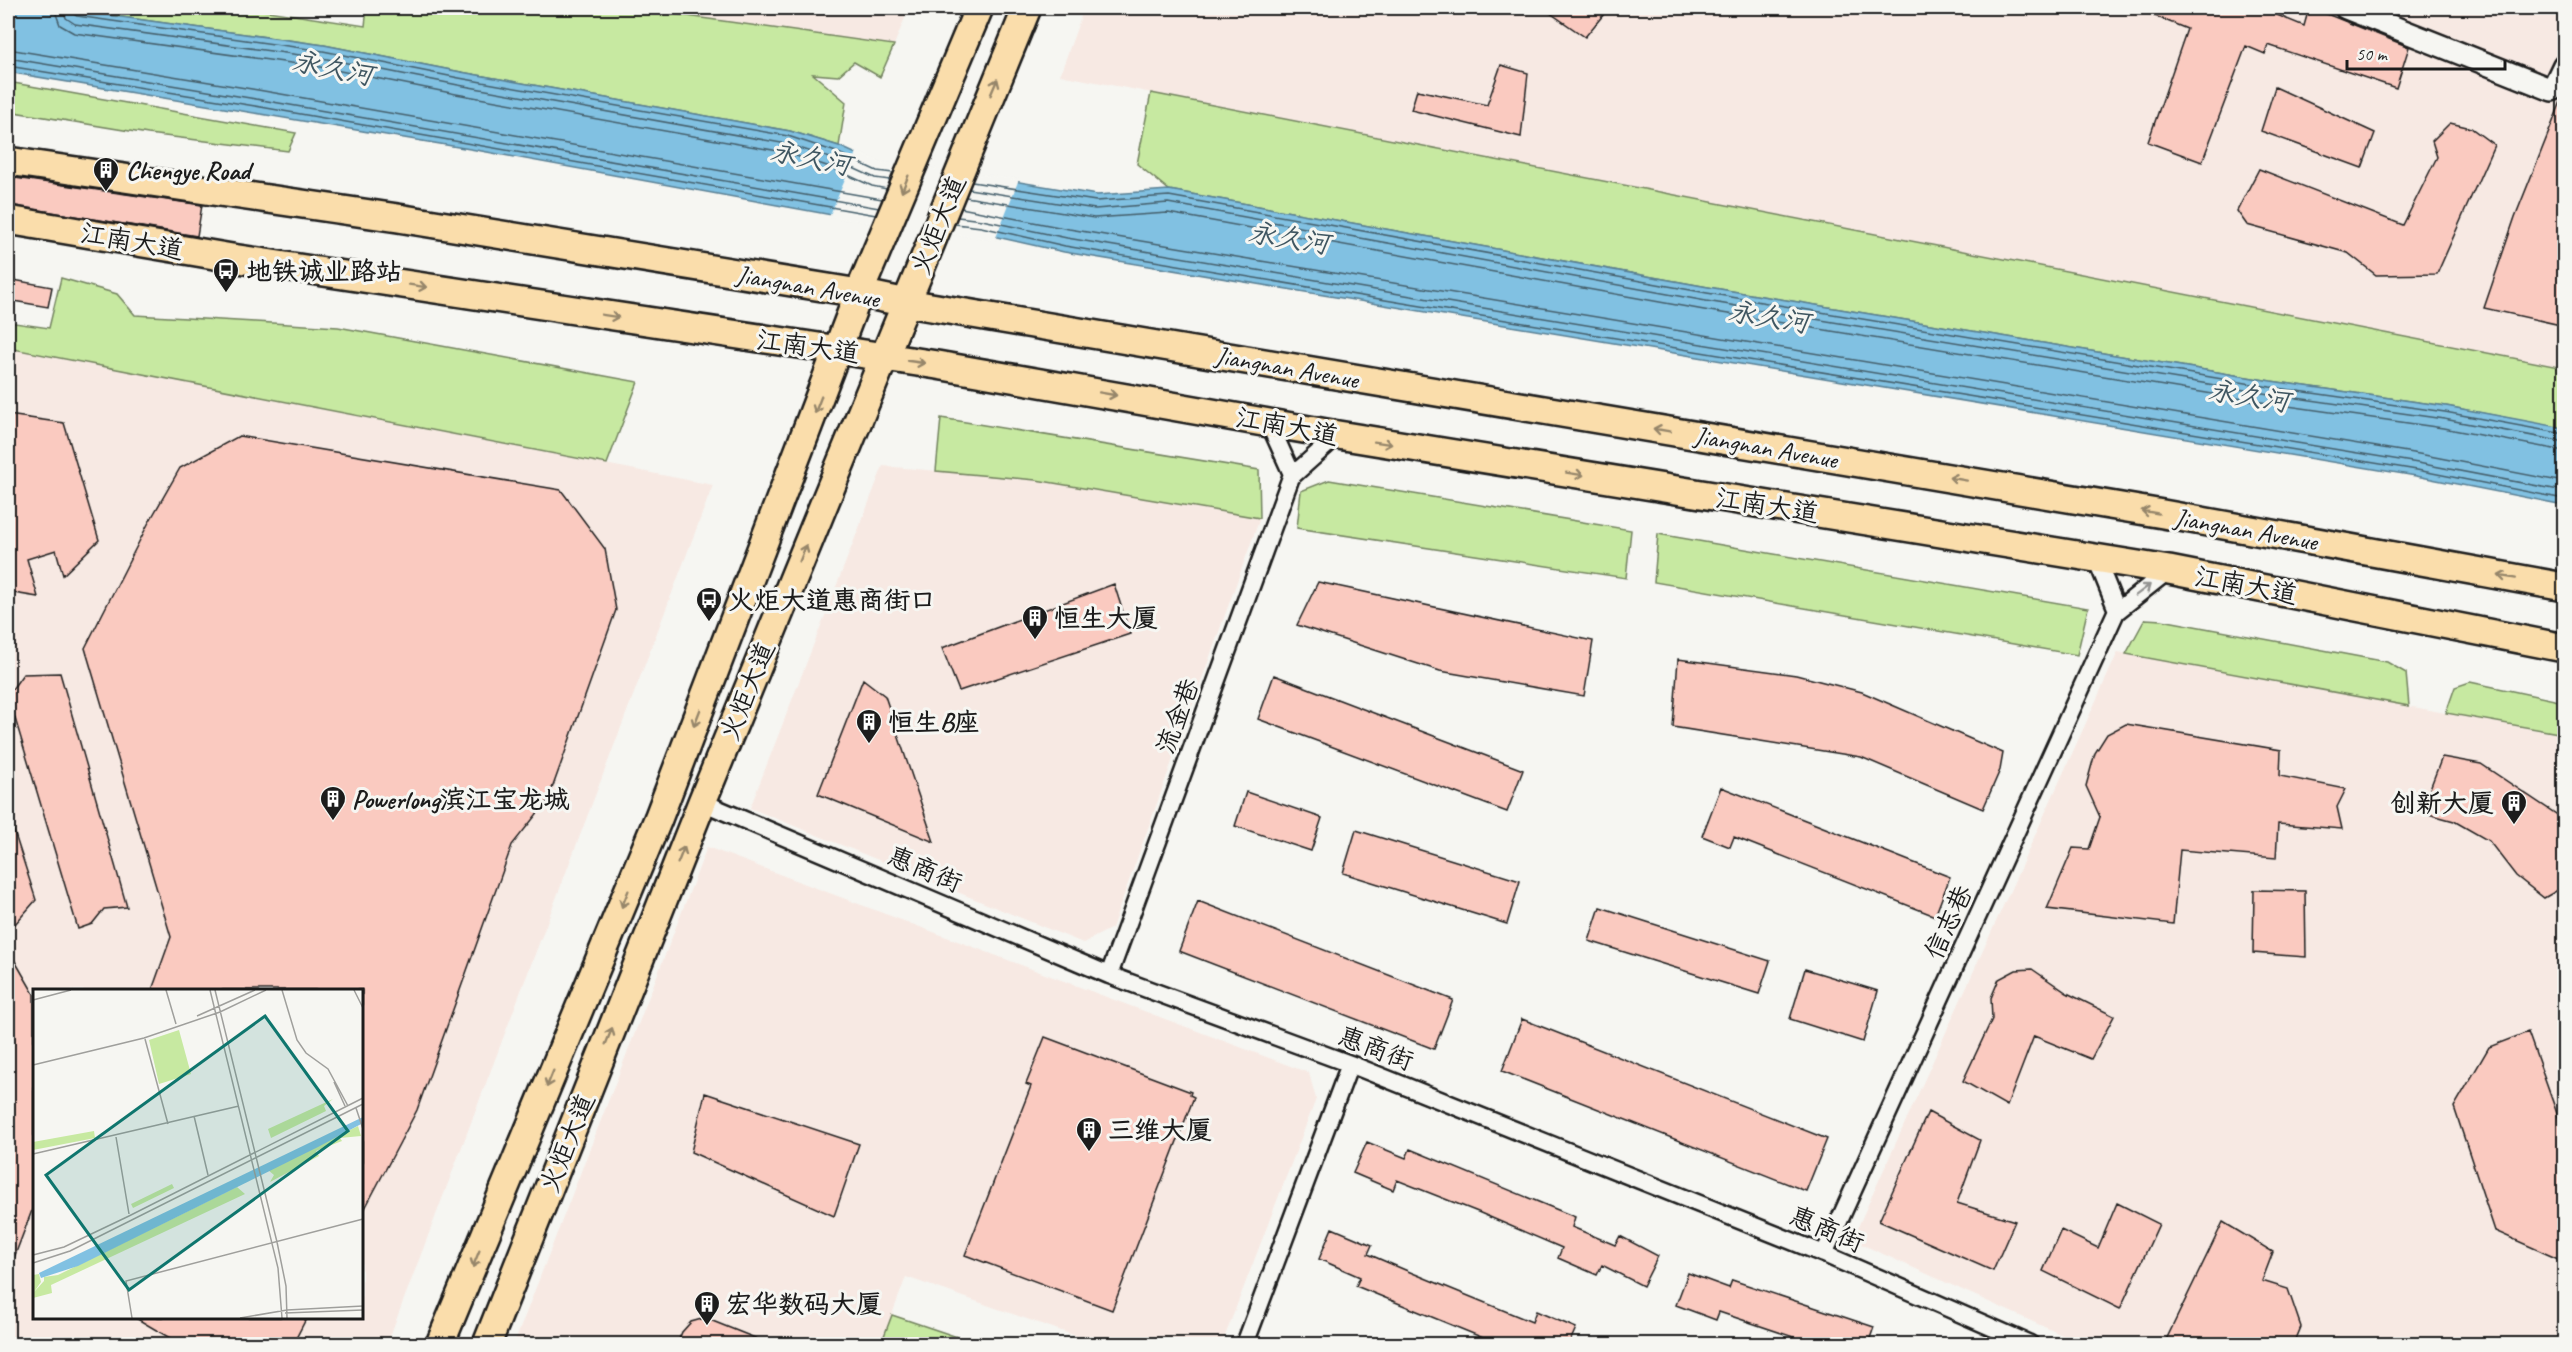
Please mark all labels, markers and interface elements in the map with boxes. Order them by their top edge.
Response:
scale bar [2347,33,2504,71]
text: 50 m [2356,43,2389,65]
water label: 永久河 [290,44,380,93]
one-way arrow [989,78,1000,96]
water label: 永久河 [768,134,858,183]
place label: Chengye Road [126,154,255,187]
building icon: Chengye Road [91,155,121,193]
street label: 火炬大道 [904,171,973,280]
one-way arrow [899,174,910,192]
water label: 永久河 [1246,215,1336,262]
street label: 江南大道 [78,216,186,267]
place label: 地铁诚业路站 [246,255,402,288]
bus stop icon: 地铁诚业路站 [211,256,241,294]
street label: Jiangnan Avenue [732,257,884,316]
one-way arrow [407,281,427,292]
water label: 永久河 [1726,294,1816,341]
one-way arrow [600,311,620,322]
street label: 江南大道 [754,323,862,370]
street label: Jiangnan Avenue [1211,338,1363,397]
one-way arrow [905,356,925,367]
water label: 永久河 [2206,373,2296,420]
one-way arrow [1098,389,1118,400]
one-way arrow [811,396,822,414]
street label: 江南大道 [1233,400,1341,453]
street label: Jiangnan Avenue [1690,418,1842,477]
one-way arrow [1652,424,1672,435]
one-way arrow [1373,437,1392,448]
one-way arrow [1565,468,1585,479]
one-way arrow [1948,474,1968,485]
street label: 江南大道 [1713,481,1821,530]
street label: Jiangnan Avenue [2170,500,2322,559]
one-way arrow [2140,506,2160,517]
one-way arrow [798,545,809,563]
street label: 江南大道 [2192,559,2300,612]
one-way arrow [2498,571,2517,582]
one-way arrow [2134,583,2150,596]
place label: 火炬大道惠商街口 [728,584,936,617]
bus stop icon: 火炬大道惠商街口 [694,585,724,623]
place label: 恒生大厦 [1054,602,1158,635]
building icon: 恒生大厦 [1020,603,1050,641]
street label: 火炬大道 [713,637,782,746]
street label: 流金巷 [1149,674,1206,758]
place label: 恒生B座 [888,706,980,739]
building icon: 恒生B座 [854,707,884,745]
one-way arrow [691,708,702,726]
place label: Powerlong滨江宝龙城 [352,783,569,816]
building icon: Powerlong滨江宝龙城 [318,784,348,822]
place label: 创新大厦 [2390,787,2494,820]
building icon: 创新大厦 [2499,788,2529,826]
street label: 惠商街 [882,839,967,900]
one-way arrow [676,846,687,865]
street label: 信志巷 [1917,880,1980,965]
one-way arrow [619,889,630,907]
inset map [33,989,363,1319]
street label: 惠商街 [1333,1019,1418,1078]
one-way arrow [604,1028,615,1046]
one-way arrow [544,1069,555,1088]
street label: 火炬大道 [533,1089,602,1198]
place label: 三维大厦 [1108,1114,1212,1147]
building icon: 三维大厦 [1074,1115,1104,1153]
street label: 惠商街 [1784,1199,1869,1260]
one-way arrow [470,1249,481,1268]
place label: 宏华数码大厦 [726,1288,882,1321]
building icon: 宏华数码大厦 [692,1289,722,1327]

